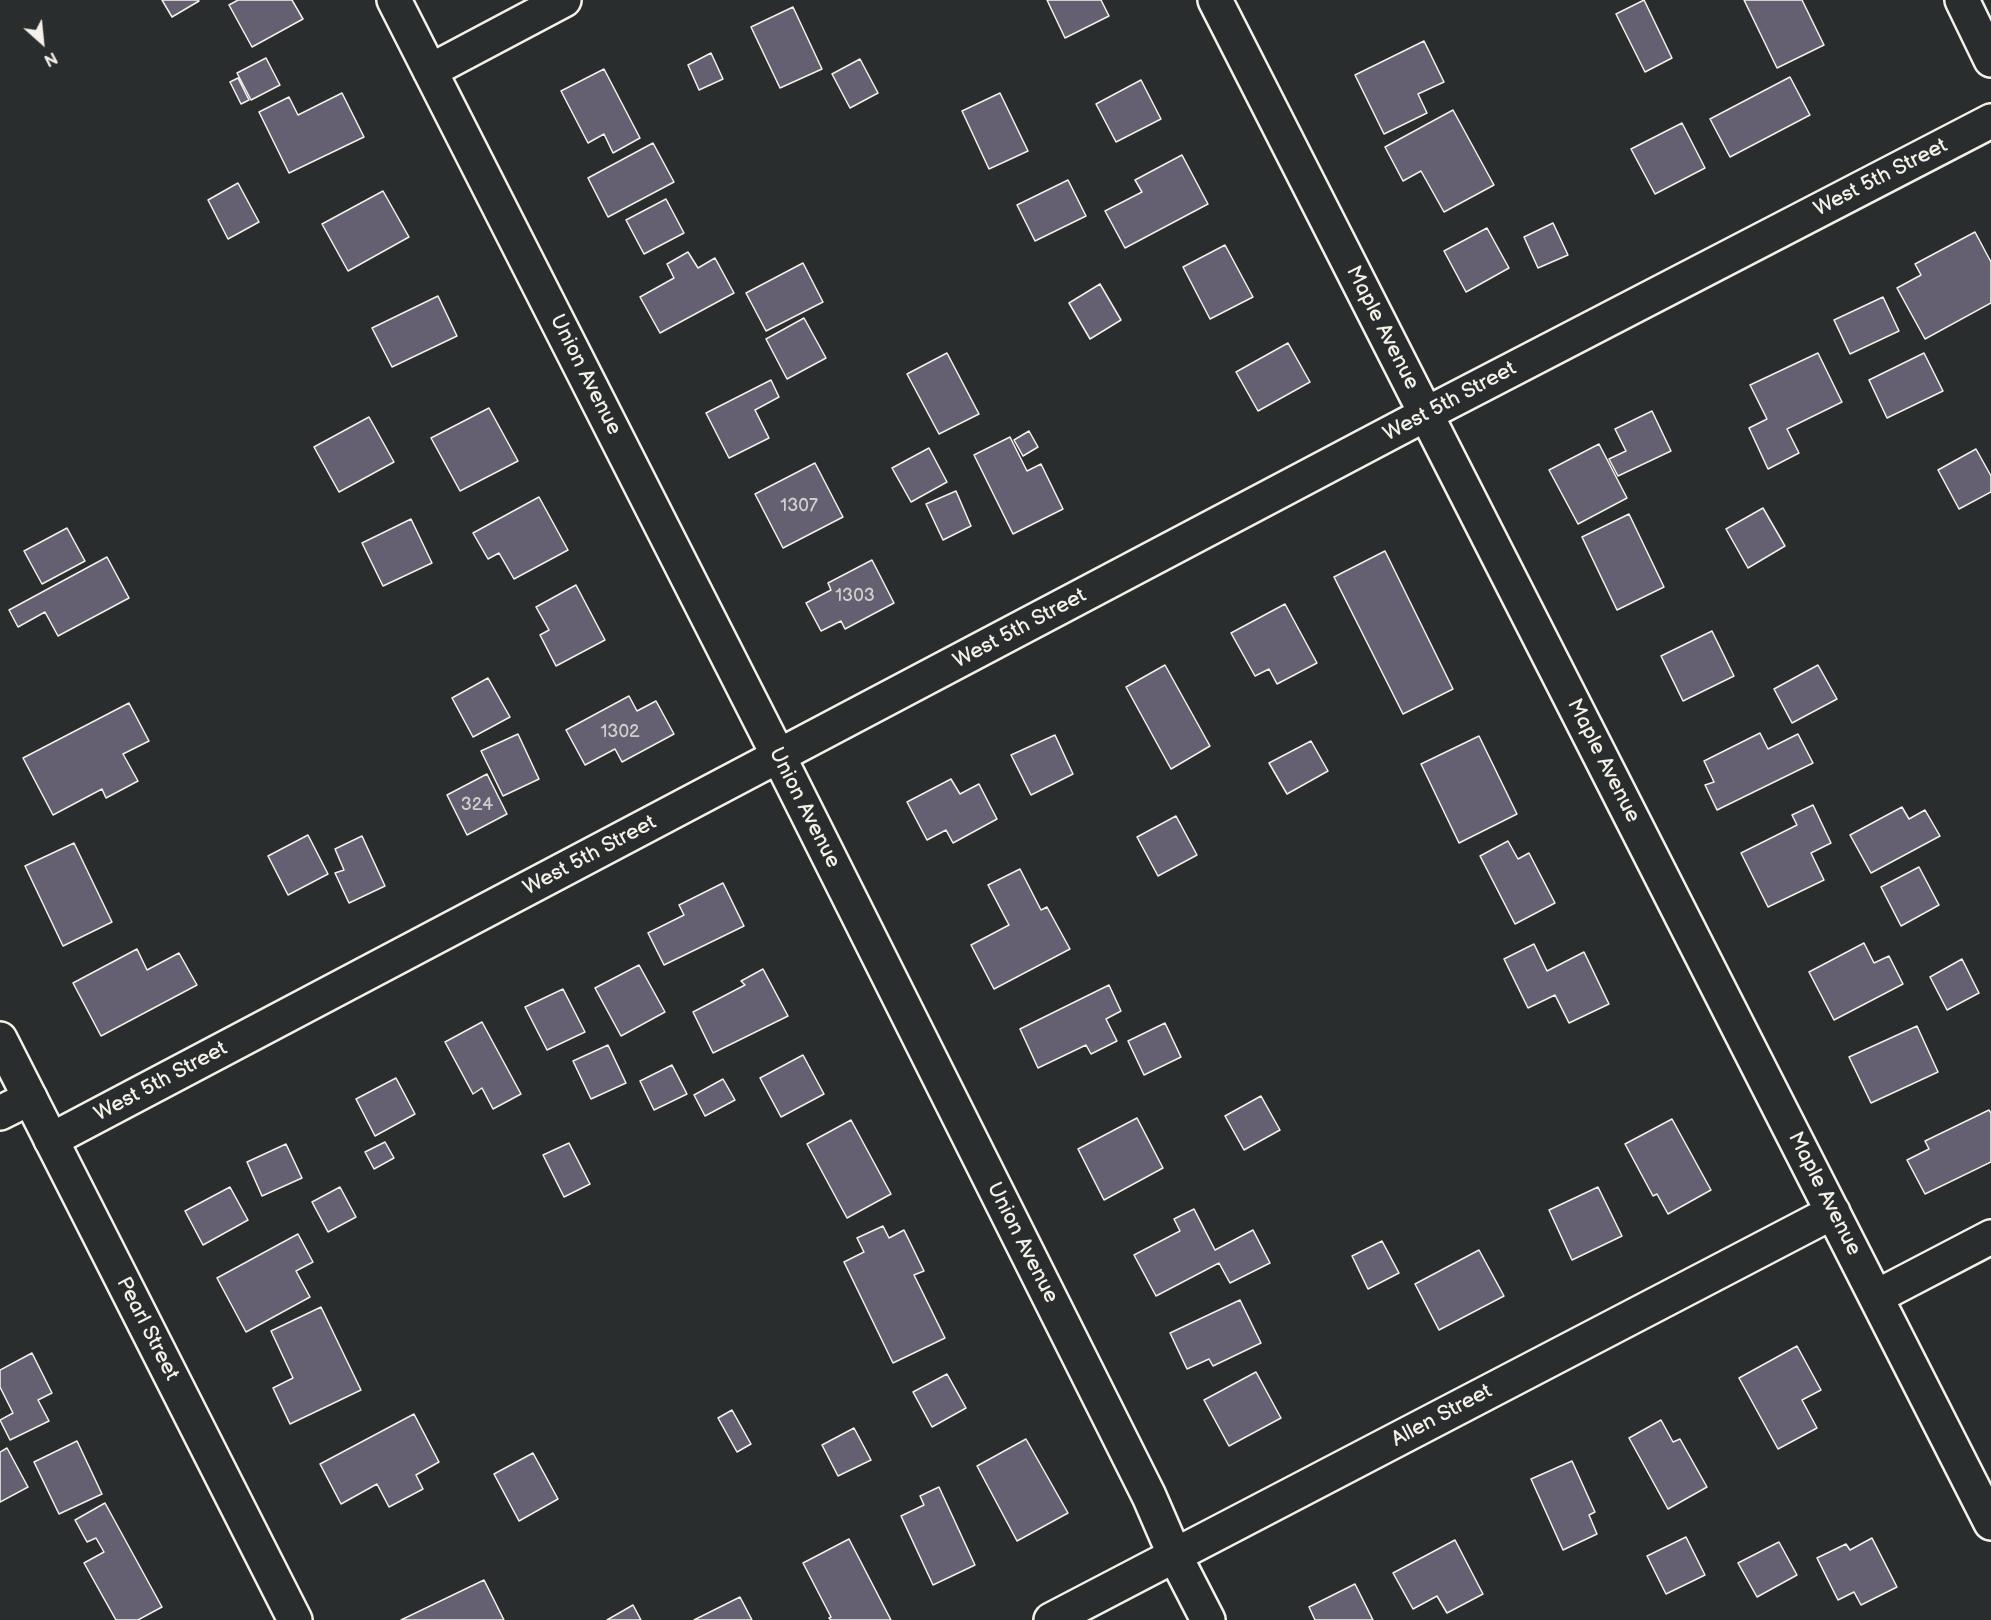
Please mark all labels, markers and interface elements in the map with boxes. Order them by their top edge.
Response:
north arrow [12,12,72,72]
text: N [41,47,60,70]
street label: West 5th Street [1810,134,1952,222]
street label: Maple Avenue [1340,262,1424,394]
street label: Union Avenue [544,310,626,440]
street label: West 5th Street [1379,357,1521,447]
house number: 1307 [780,495,818,517]
street label: West 5th Street [949,584,1091,674]
house number: 1303 [835,585,875,607]
street label: Maple Avenue [1561,695,1645,827]
house number: 1302 [600,721,640,743]
street label: Union Avenue [763,743,845,873]
house number: 324 [461,794,493,816]
street label: West 5th Street [519,811,661,901]
street label: West 5th Street [90,1037,232,1127]
street label: Maple Avenue [1782,1128,1866,1260]
street label: Union Avenue [981,1178,1063,1308]
street label: Pearl Street [110,1273,184,1385]
street label: Allen Street [1388,1379,1496,1453]

